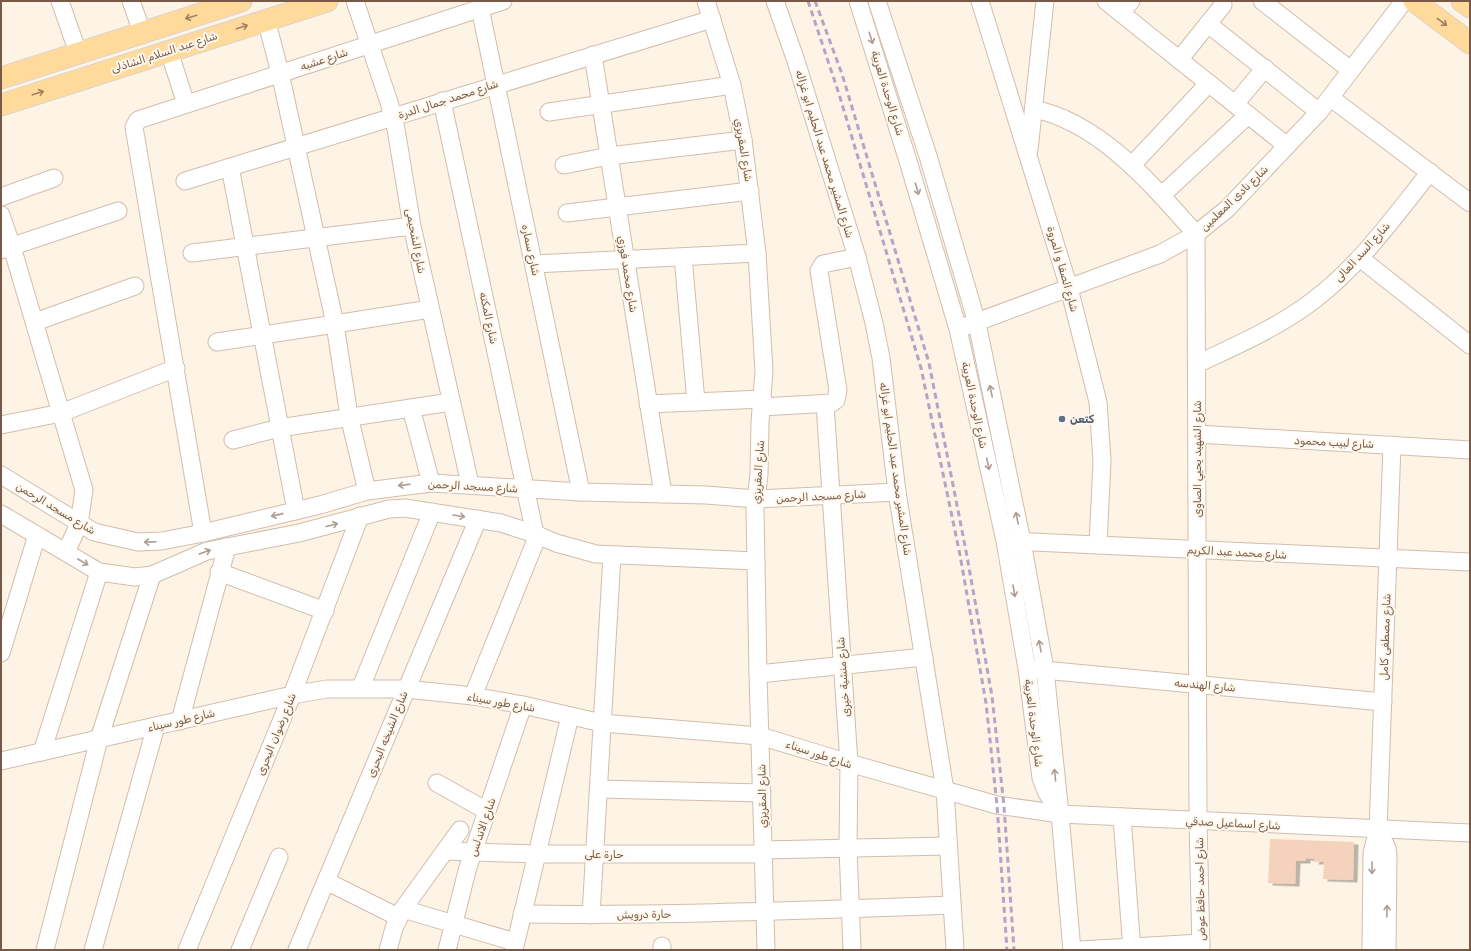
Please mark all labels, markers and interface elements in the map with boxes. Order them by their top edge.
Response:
one-way arrow [184,14,197,21]
one-way arrow [1436,18,1447,26]
one-way arrow [235,23,248,30]
street label: شارع عبد السلام الشاذلى [109,29,220,78]
one-way arrow [868,31,875,44]
street label: شارع عشبه [299,46,350,75]
street label: شارع الوحدة العربية [866,49,907,138]
street label: شارع المشير محمد عبد الحليم ابو غزاله [791,69,856,240]
street label: شارع محمد جمال الدرة [396,77,501,124]
one-way arrow [31,89,44,96]
street label: شارع المقريزي [730,117,755,183]
street label: شارع نادى المعلمين [1198,163,1272,235]
one-way arrow [914,182,921,195]
street label: شارع الشحيمى [401,207,428,275]
street label: شارع السد العالى [1332,220,1394,286]
street label: شارع سماره [517,223,542,278]
street label: شارع الصفا و المروة [1042,225,1081,314]
street label: شارع محمد فوزي [613,235,640,314]
street label: شارع المكنه [475,291,500,346]
street label: شارع الوحدة العربية [957,360,990,450]
street label: شارع المشير محمد عبد الحليم ابو غزاله [875,382,914,557]
one-way arrow [986,385,994,398]
street label: شارع الشهيد يحيي الصاوى [1191,400,1206,518]
place label: كتعن [1070,413,1094,426]
marker: كتعن [1057,414,1067,424]
street label: شارع لبيب محمود [1293,434,1374,453]
street label: شارع المقريزي [750,440,769,505]
one-way arrow [984,457,992,470]
street label: شارع مسجد الرحمن [427,478,518,497]
street label: شارع مسجد الرحمن [13,480,98,539]
one-way arrow [398,482,411,489]
street label: شارع مسجد الرحمن [776,488,867,507]
one-way arrow [271,512,284,519]
one-way arrow [452,512,465,520]
one-way arrow [1013,512,1021,525]
one-way arrow [325,520,338,528]
one-way arrow [144,538,157,546]
street label: شارع محمد عبد الكريم [1186,543,1287,564]
one-way arrow [198,548,210,556]
one-way arrow [77,559,89,567]
one-way arrow [1010,584,1018,597]
street label: شارع مصطفى كامل [1377,593,1396,681]
street label: شارع منشية خيرى [834,636,855,718]
one-way arrow [1036,640,1044,653]
street label: شارع الهندسه [1174,676,1236,697]
street label: شارع الوحدة العربية [1020,678,1045,768]
street label: شارع الشيخه البحرى [364,689,413,780]
street label: شارع طور سيناء [465,690,536,717]
street label: شارع رضوان البحرى [254,691,301,778]
street label: شارع طور سيناء [146,706,217,737]
street label: شارع طور سيناء [783,738,854,773]
street label: شارع المقريزي [755,764,772,828]
one-way arrow [1052,769,1059,782]
street label: شارع الاندلس [466,796,501,859]
street label: شارع اسماعيل صدقي [1185,815,1281,834]
street label: شارع احمد حافظ عوض [1193,837,1210,941]
street label: حارة على [584,848,624,861]
one-way arrow [1368,861,1376,874]
one-way arrow [1383,905,1391,918]
street label: حارة درويش [617,908,672,922]

